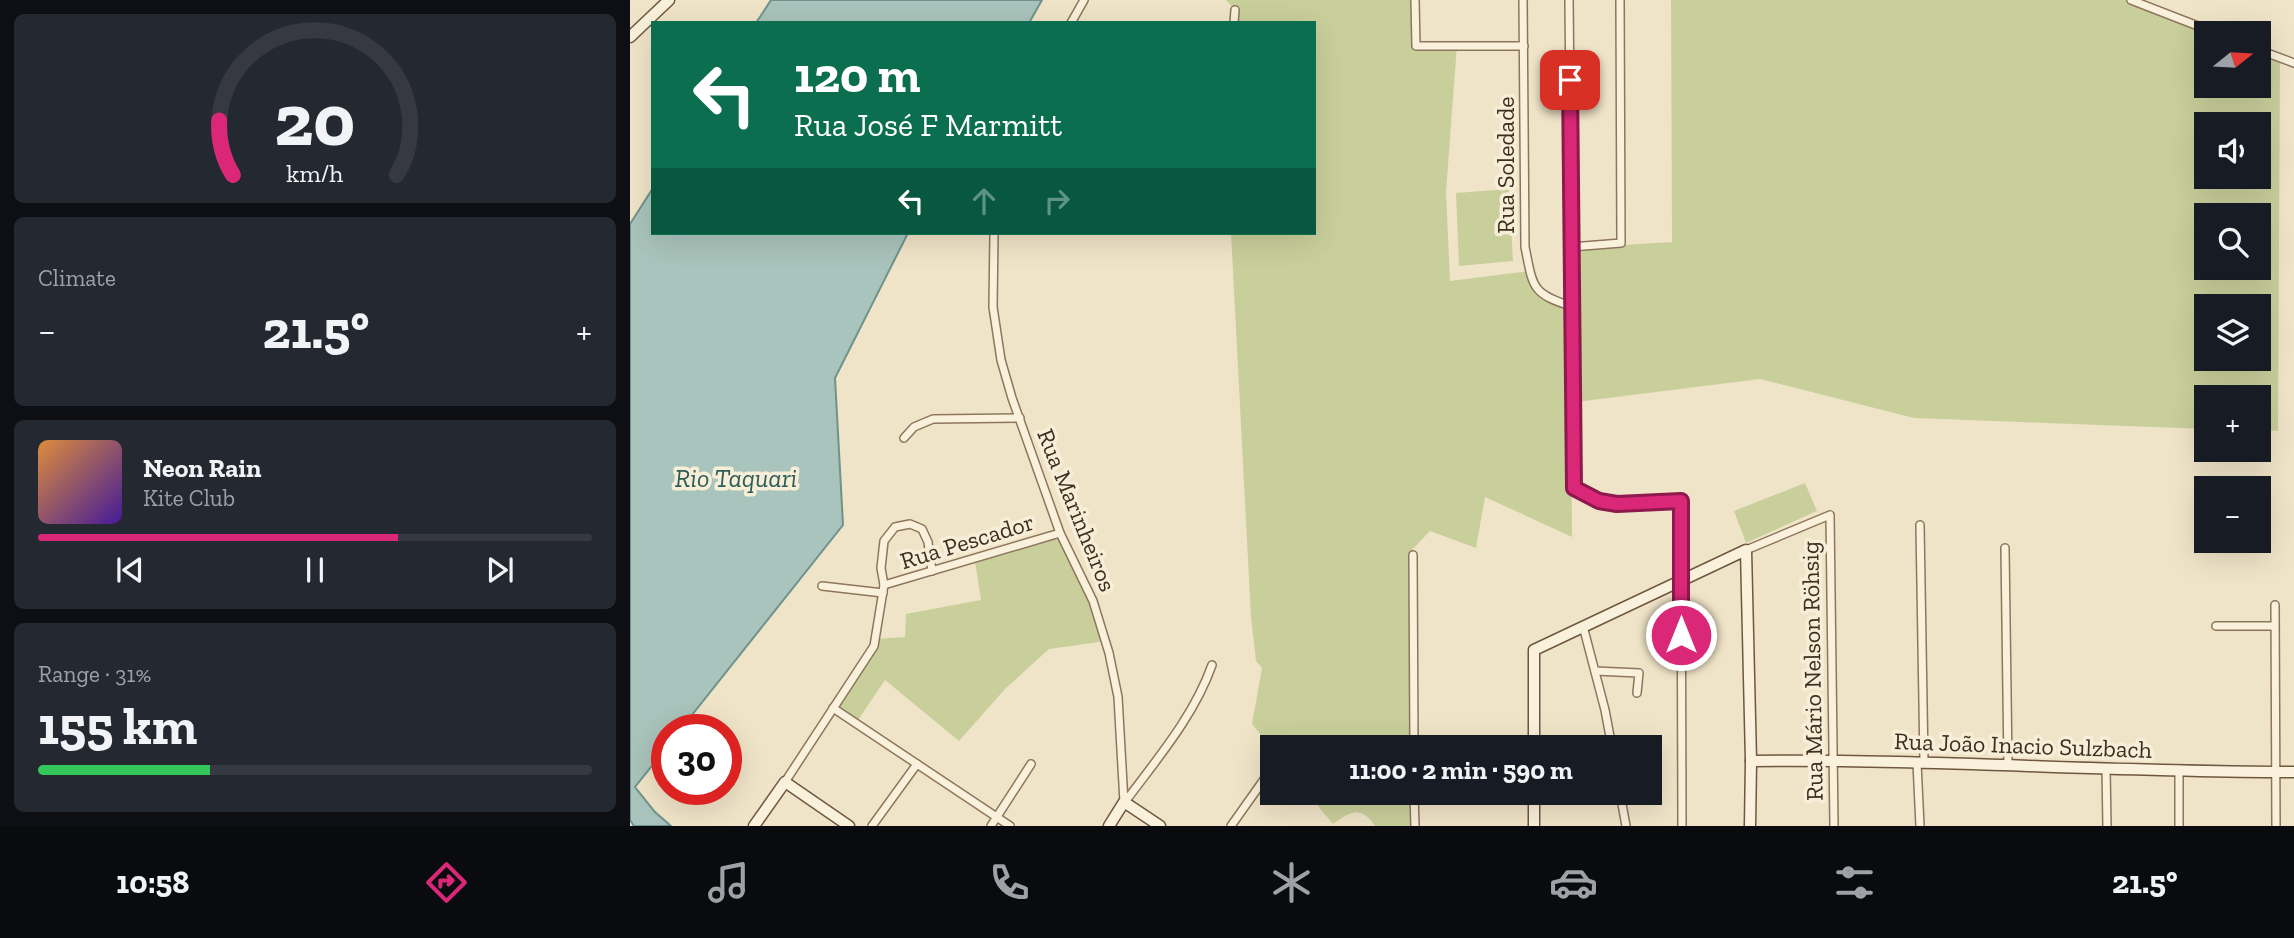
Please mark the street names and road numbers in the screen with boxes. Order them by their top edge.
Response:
street label: Rua Soledade [1491,96,1520,234]
street label: Rua Marinheiros [1031,424,1123,596]
street label: Rua Pescador [896,507,1038,575]
street label: Rua Mário Nelson Röhsig [1795,541,1829,801]
street label: Rua João Inacio Sulzbach [1893,726,2153,764]

